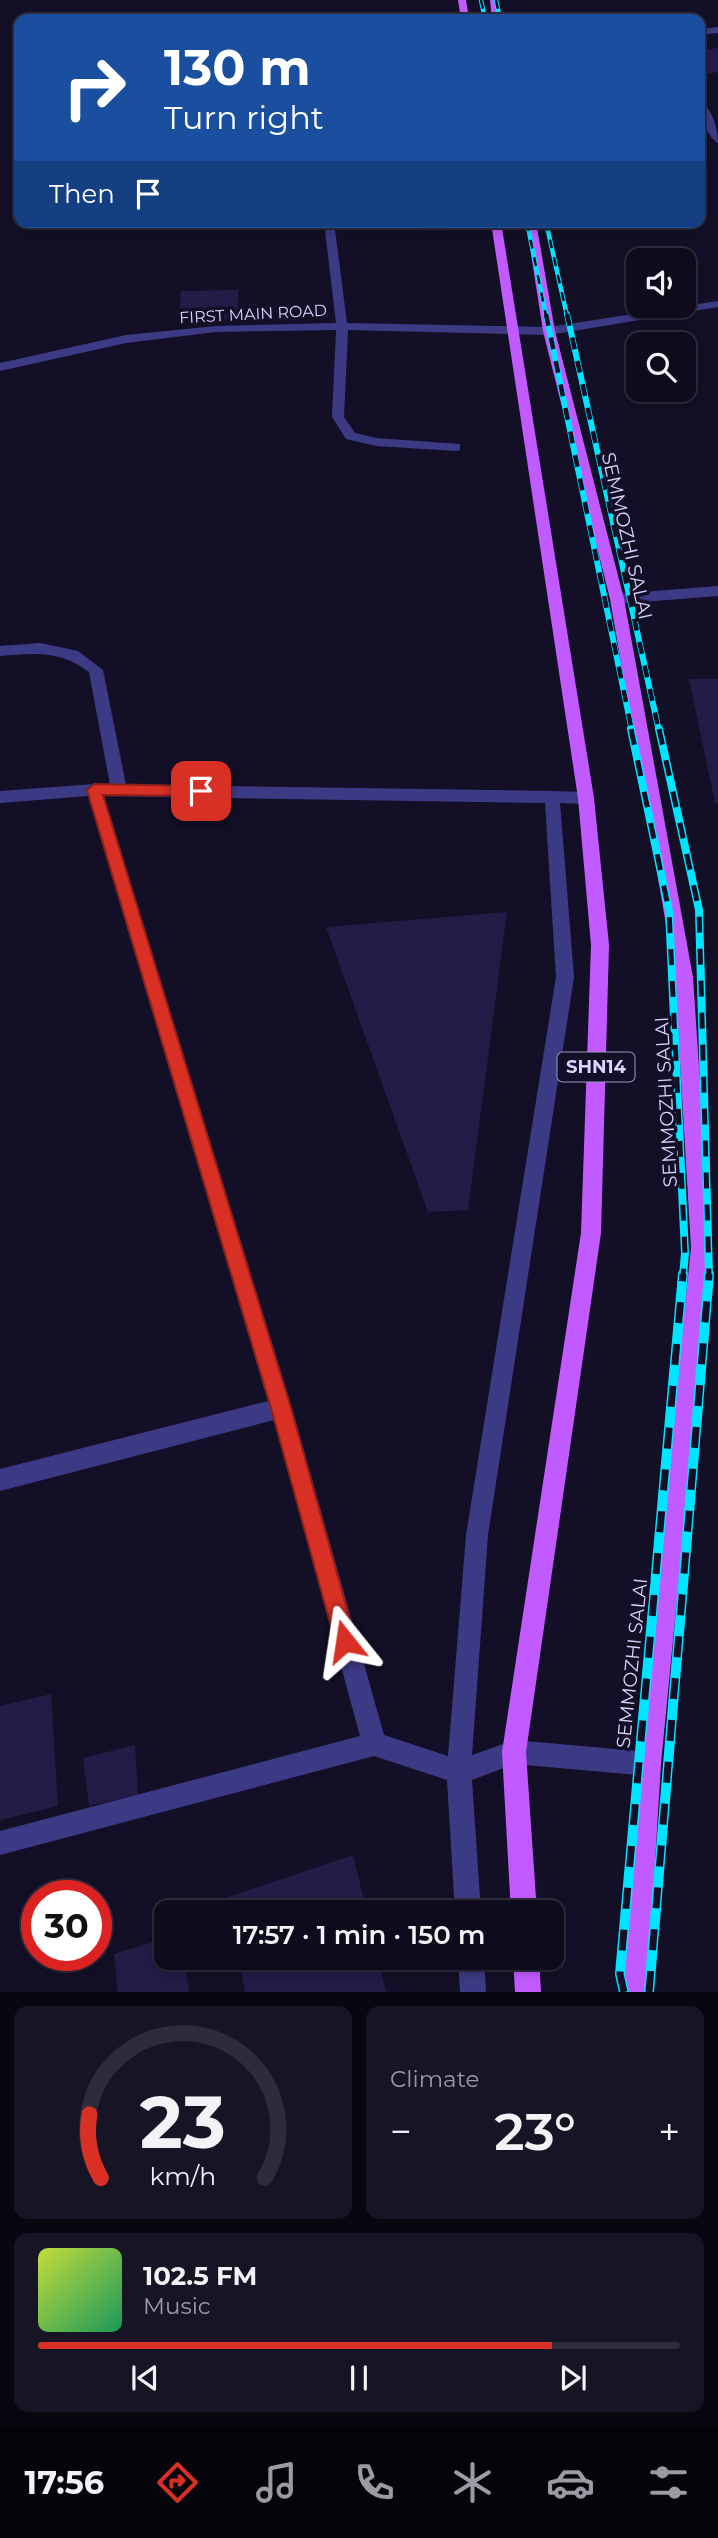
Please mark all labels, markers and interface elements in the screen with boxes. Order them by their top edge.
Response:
text: 130 m [164,38,311,97]
icon: right [49,42,140,133]
text: Turn right [164,98,324,137]
icon: arrive [129,175,167,213]
text: Then [49,178,115,210]
map controls [626,248,696,402]
button: sound [626,248,696,318]
street label: FIRST MAIN ROAD [179,301,327,327]
button: search [626,332,696,402]
street label: SEMMOZHI SALAI [597,450,657,622]
pin [171,761,231,821]
icon: arrive [182,772,220,810]
street label: SEMMOZHI SALAI [650,1016,682,1188]
road number: SHN14 [558,1052,634,1082]
street label: SEMMOZHI SALAI [612,1577,652,1749]
position arrow [308,1604,382,1678]
speed limit sign: 30 [21,1880,112,1971]
text: 17:57 · 1 min · 150 m [233,1919,485,1951]
text: Climate [390,2065,479,2093]
text: 23 [140,2079,226,2167]
text: 23° [494,2100,576,2163]
text: − [390,2108,412,2155]
text: + [658,2108,680,2155]
text: km/h [150,2161,216,2191]
text: 102.5 FM [143,2260,257,2292]
text: Music [143,2292,211,2320]
icon: previous [126,2359,164,2397]
icon: pause [340,2359,378,2397]
icon: next [554,2359,592,2397]
icon: directions [153,2458,202,2507]
icon: music [252,2458,301,2507]
icon: phone [350,2458,399,2507]
icon: climate [448,2458,497,2507]
icon: car [546,2458,595,2507]
icon: filters [644,2458,693,2507]
text: 17:56 [25,2463,104,2502]

